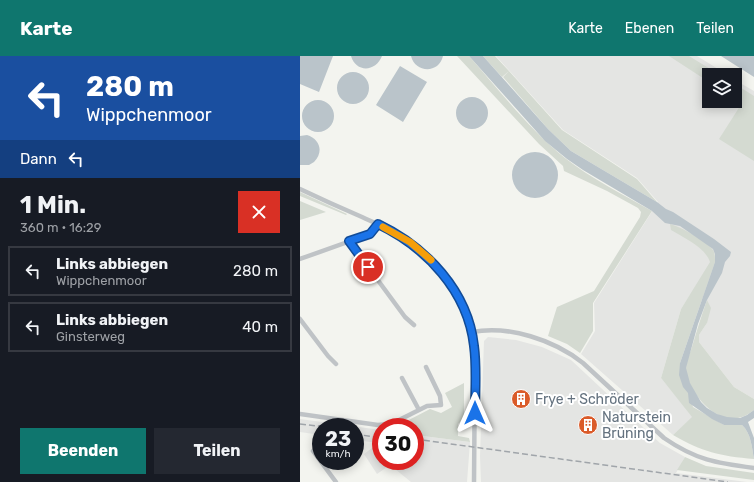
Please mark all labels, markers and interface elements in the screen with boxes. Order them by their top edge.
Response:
text: Karte [20,17,72,40]
text: Karte [568,20,603,37]
text: Ebenen [625,20,674,37]
text: Teilen [696,20,734,37]
map controls [702,68,742,108]
button: layers [702,68,742,108]
text: 280 m [86,70,174,103]
icon: left [20,72,72,124]
text: Wippchenmoor [86,104,212,126]
icon: left [65,148,87,170]
text: Dann [20,150,57,168]
text: 1 Min. [20,191,86,219]
button: close [238,191,280,233]
text: 360 m · 16:29 [20,220,101,235]
pin [351,250,385,284]
text: Links abbiegen [56,255,168,273]
icon: arrive [357,256,379,278]
icon: left [22,260,44,282]
text: 280 m [233,262,278,280]
text: Wippchenmoor [56,273,147,288]
text: Links abbiegen [56,311,168,329]
icon: left [22,316,44,338]
text: 40 m [242,318,278,336]
text: Ginsterweg [56,329,125,344]
building icon: Frye + Schröder [510,388,532,410]
place label: Frye + Schröder [535,391,640,408]
position arrow [454,392,496,434]
place label: Naturstein Brüning [602,409,671,442]
building icon: Naturstein Brüning [577,414,599,436]
speed limit sign: 30 [372,418,424,470]
text: 23 [325,427,351,451]
button: Beenden [20,428,146,474]
button: Teilen [154,428,280,474]
text: km/h [326,448,350,460]

